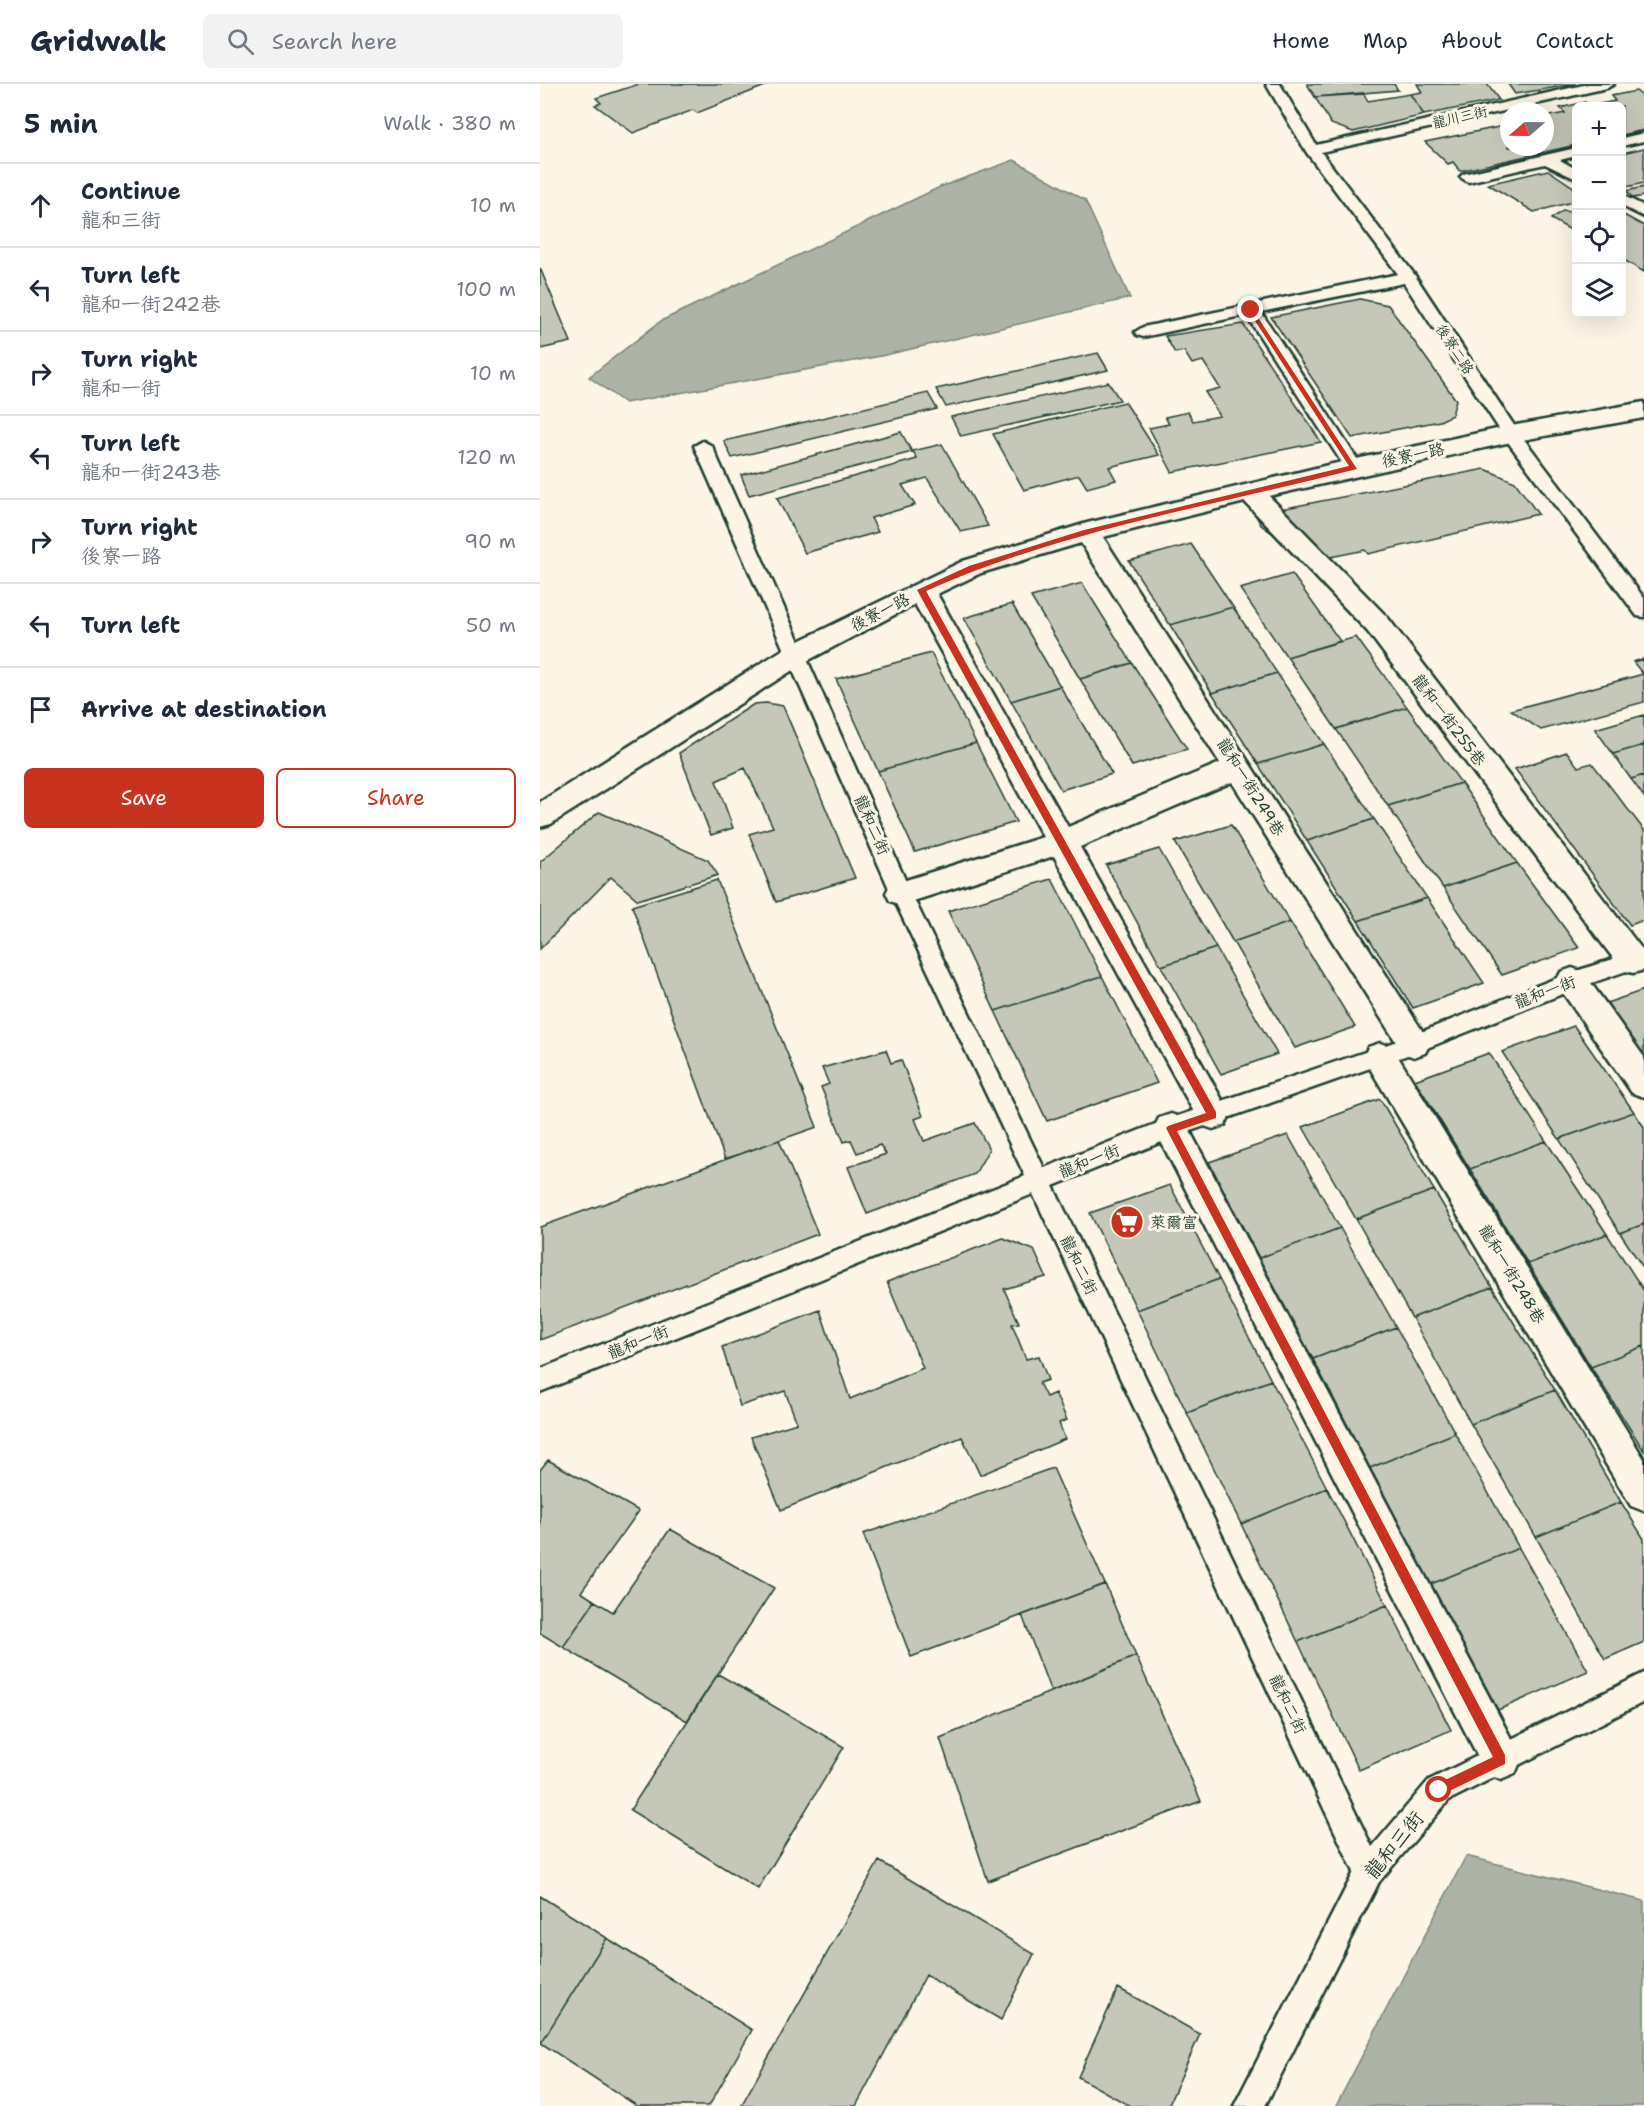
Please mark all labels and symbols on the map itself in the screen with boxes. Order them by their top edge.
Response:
street label: 龍川三街 [1431,102,1489,132]
north arrow [1500,102,1554,156]
route end [1237,296,1263,322]
street label: 後寮二路 [1432,321,1478,377]
street label: 後寮一路 [1380,438,1446,472]
street label: 後寮一路 [847,588,913,636]
street label: 龍和一街255巷 [1408,670,1490,770]
street label: 龍和一街249巷 [1212,734,1290,840]
street label: 龍和二街 [849,791,895,859]
street label: 龍和一街 [1511,971,1579,1013]
street label: 龍和一街 [1055,1139,1123,1183]
supermarket icon: 萊爾富 [1109,1204,1145,1240]
place label: 萊爾富 [1150,1212,1198,1233]
street label: 龍和一街248巷 [1474,1221,1550,1327]
street label: 龍和二街 [1056,1232,1102,1298]
street label: 龍和一街 [604,1320,672,1364]
street label: 龍和二街 [1265,1671,1311,1737]
route start [1425,1776,1451,1802]
street label: 龍和三街 [1359,1806,1429,1884]

